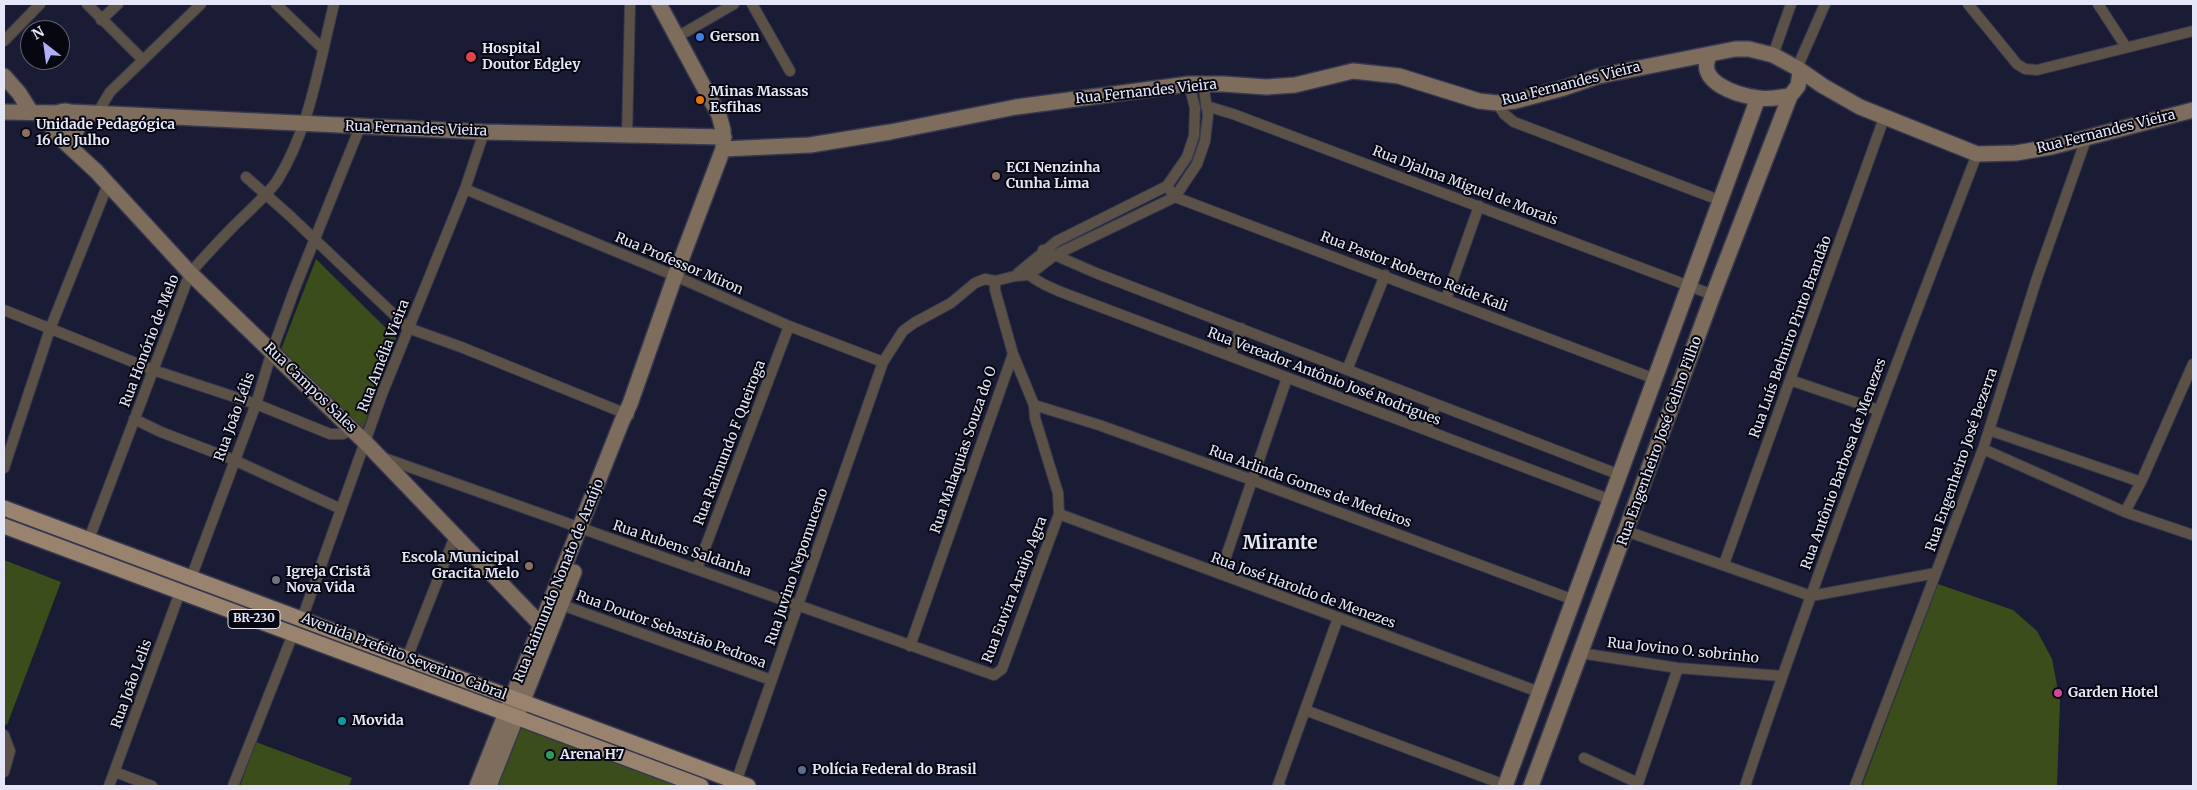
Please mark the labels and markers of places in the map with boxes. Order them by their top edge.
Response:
place label: Gerson [710,29,759,45]
marker: Gerson [694,31,706,43]
place label: Hospital Doutor Edgley [482,41,580,74]
marker: Hospital Doutor Edgley [464,50,478,64]
place label: Minas Massas Esfihas [710,84,809,116]
marker: Minas Massas Esfihas [694,94,706,106]
place label: Unidade Pedagógica 16 de Julho [36,117,175,150]
marker: Unidade Pedagógica 16 de Julho [20,127,32,139]
place label: ECI Nenzinha Cunha Lima [1006,160,1100,192]
marker: ECI Nenzinha Cunha Lima [990,170,1002,182]
place label: Escola Municipal Gracita Melo [401,550,519,582]
marker: Escola Municipal Gracita Melo [523,560,535,572]
place label: Igreja Cristã Nova Vida [286,564,371,596]
marker: Igreja Cristã Nova Vida [270,574,282,586]
place label: Garden Hotel [2068,685,2158,701]
marker: Garden Hotel [2052,687,2064,699]
place label: Movida [352,713,404,729]
marker: Movida [336,715,348,727]
place label: Arena H7 [560,747,624,763]
marker: Arena H7 [544,749,556,761]
place label: Polícia Federal do Brasil [812,762,976,778]
marker: Polícia Federal do Brasil [796,764,808,776]

